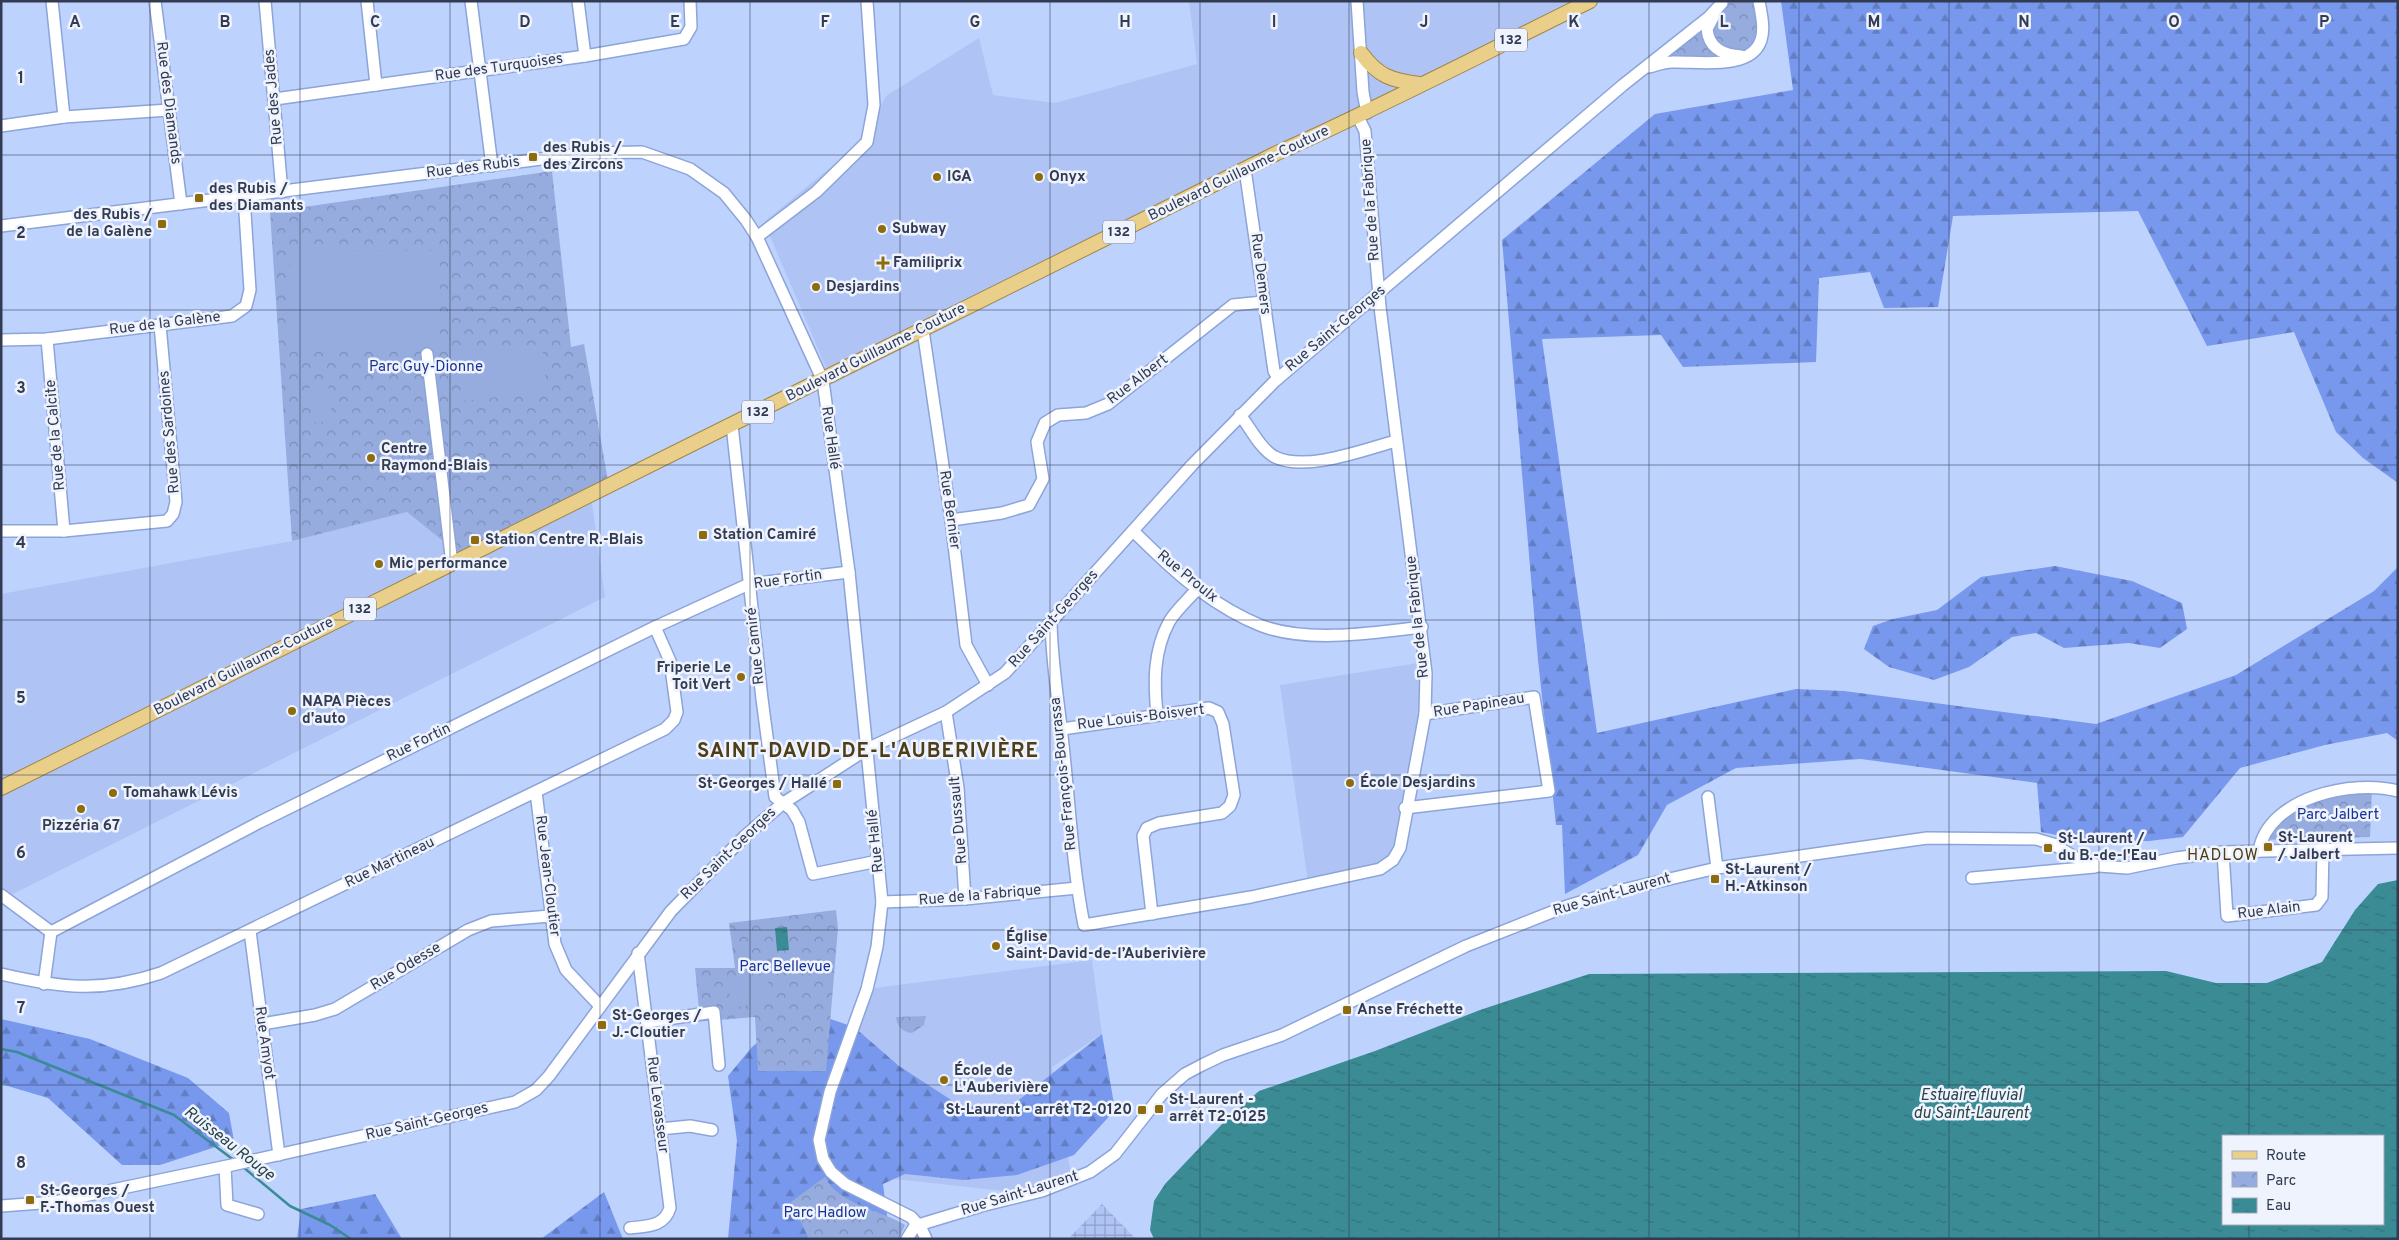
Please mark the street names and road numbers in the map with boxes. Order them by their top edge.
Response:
road number: 132 [1495,28,1527,52]
street label: Rue des Diamands [151,40,185,166]
street label: Rue des Jades [260,48,288,146]
street label: Rue des Turquoises [434,50,564,86]
street label: Boulevard Guillaume-Couture [1145,122,1333,226]
street label: Rue de la Fabrique [1357,138,1385,262]
street label: Rue des Rubis [425,153,521,183]
road number: 132 [1103,220,1135,243]
street label: Rue Demers [1246,232,1274,316]
street label: Rue Saint-Georges [1282,281,1390,377]
street label: Boulevard Guillaume-Couture [783,299,969,407]
street label: Rue de la Galène [108,308,222,340]
street label: Rue Albert [1104,351,1172,409]
street label: Rue des Sardoines [155,370,185,494]
street label: Rue de la Calcite [42,379,70,491]
road number: 132 [742,401,774,424]
street label: Rue Hallé [816,405,844,471]
street label: Rue Bernier [934,469,964,551]
street label: Rue Proulx [1153,547,1222,608]
street label: Rue de la Fabrique [1402,555,1434,679]
street label: Rue Fortin [753,566,823,594]
street label: Rue Saint-Georges [1005,566,1103,672]
road number: 132 [344,598,376,620]
street label: Rue Camiré [742,606,770,686]
street label: Boulevard Guillaume-Couture [151,613,337,721]
street label: Rue Papineau [1432,689,1526,723]
street label: Rue François-Bourassa [1046,696,1082,852]
street label: Rue Louis-Boisvert [1076,701,1206,735]
street label: Rue Fortin [384,719,454,767]
street label: Rue Dussault [946,775,972,865]
street label: Rue Saint-Georges [677,804,781,904]
street label: Rue Hallé [863,808,889,874]
street label: Rue Jean-Cloutier [530,814,564,938]
street label: Rue Martineau [342,833,438,893]
street label: Rue Saint-Laurent [1551,869,1673,921]
street label: Rue de la Fabrique [918,881,1042,911]
street label: Rue Alain [2236,898,2302,924]
street label: Rue Odesse [367,939,445,995]
street label: Rue Amyot [249,1005,279,1081]
street label: Rue Levasseur [642,1055,672,1155]
street label: Rue Saint-Georges [364,1099,490,1145]
street label: Rue Saint-Laurent [959,1167,1081,1221]

